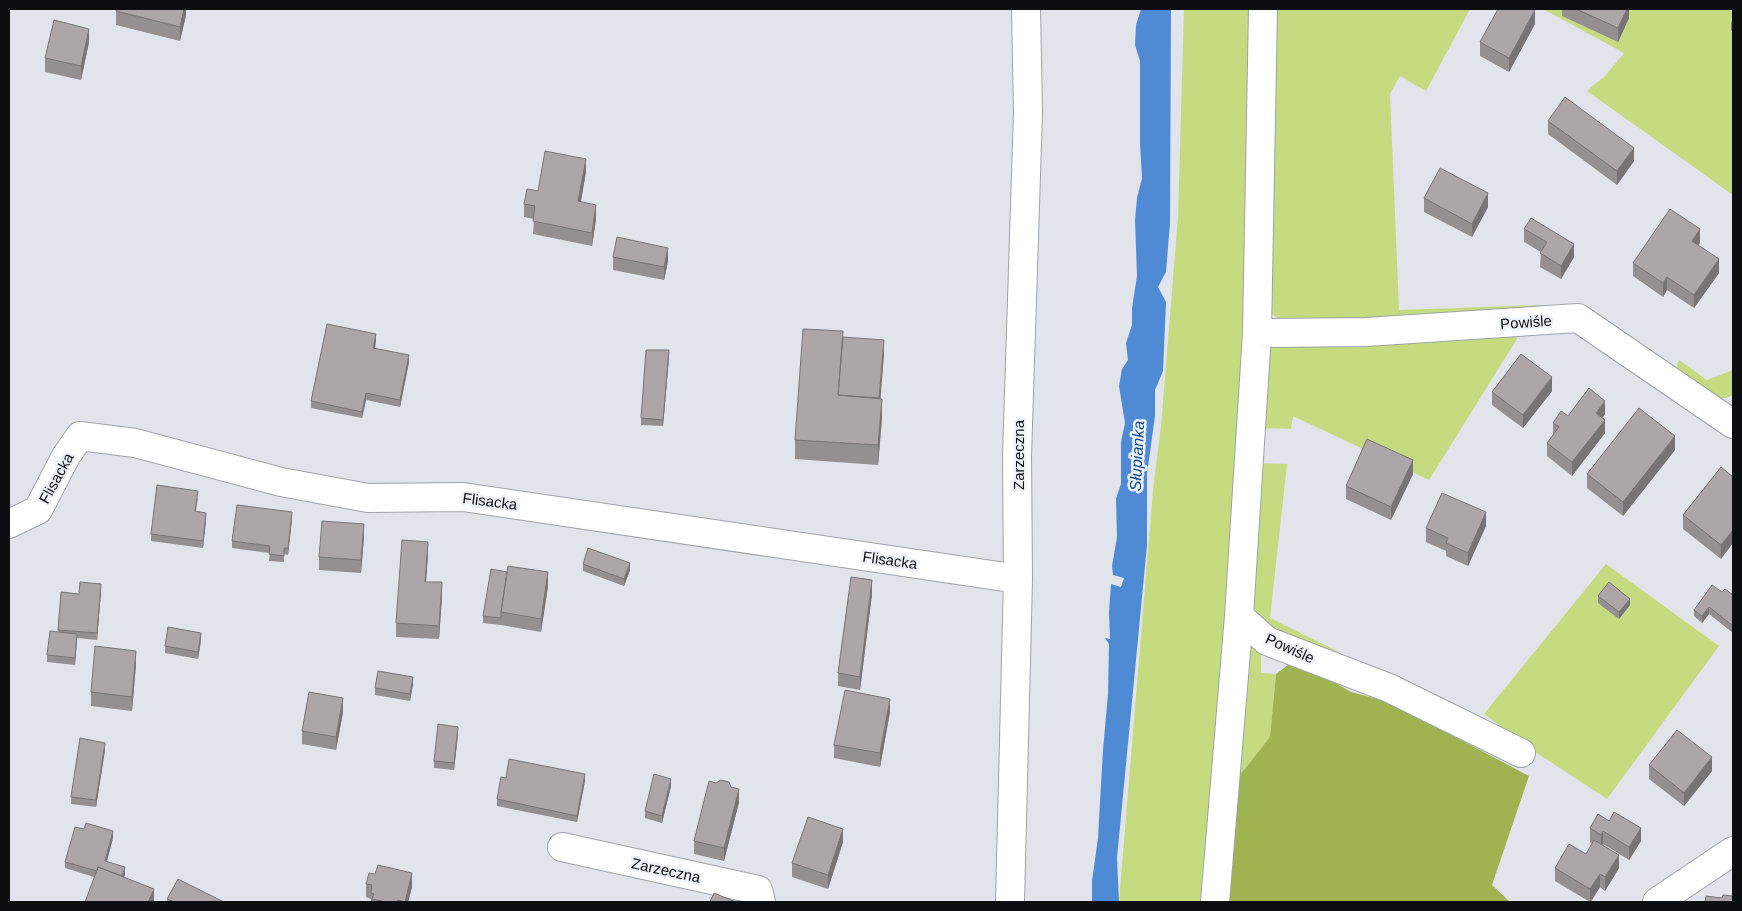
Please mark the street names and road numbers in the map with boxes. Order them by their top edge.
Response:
street label: Powiśle [1500,312,1552,332]
street label: Zarzeczna [1010,419,1027,490]
street label: Flisacka [35,449,77,506]
street label: Flisacka [462,489,519,513]
street label: Flisacka [862,548,919,572]
street label: Powiśle [1263,630,1317,666]
street label: Zarzeczna [630,854,703,886]

